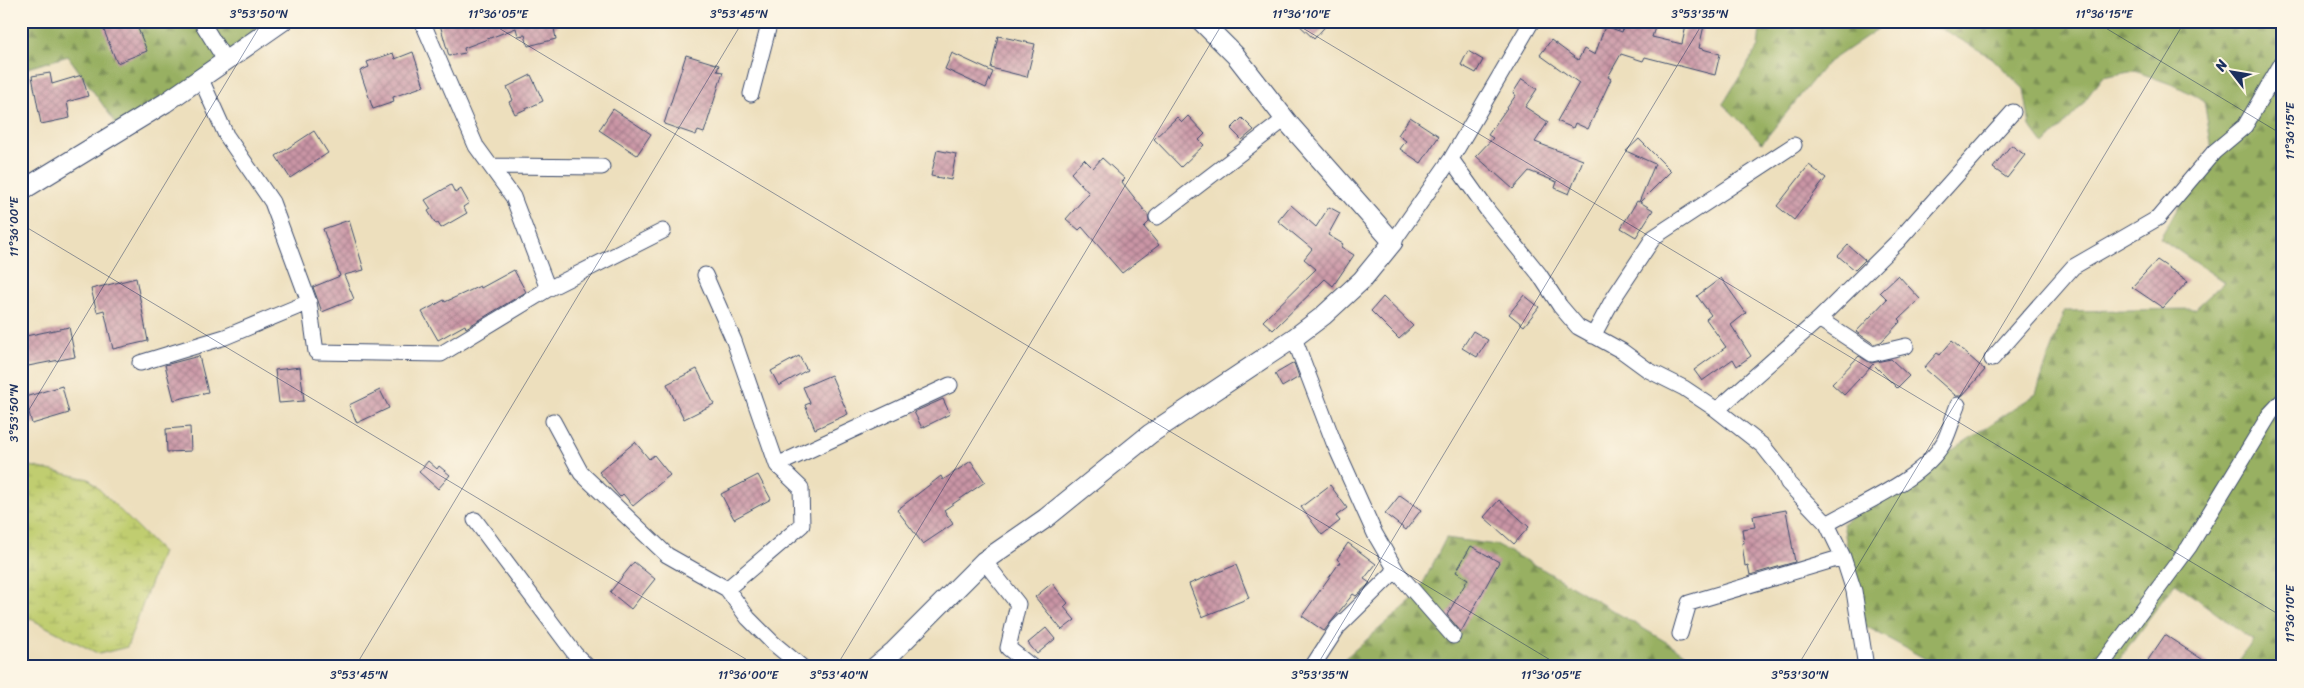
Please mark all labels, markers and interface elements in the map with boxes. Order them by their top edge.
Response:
text: 3°53'50"N [230,3,289,25]
text: 11°36'05"E [468,3,529,25]
text: 3°53'45"N [710,3,769,25]
text: 11°36'10"E [1272,3,1331,25]
text: 3°53'35"N [1671,3,1729,25]
text: 11°36'15"E [2075,3,2134,25]
north arrow [2206,48,2256,98]
text: N [2208,55,2235,77]
text: 11°36'15"E [2279,101,2301,160]
text: 11°36'00"E [3,196,25,257]
text: 3°53'50"N [3,383,25,442]
text: 11°36'10"E [2279,584,2301,643]
text: 3°53'45"N [330,664,389,686]
text: 11°36'00"E [718,664,779,686]
text: 3°53'40"N [810,664,869,686]
text: 3°53'35"N [1291,664,1349,686]
text: 11°36'05"E [1521,664,1582,686]
text: 3°53'30"N [1771,664,1829,686]

